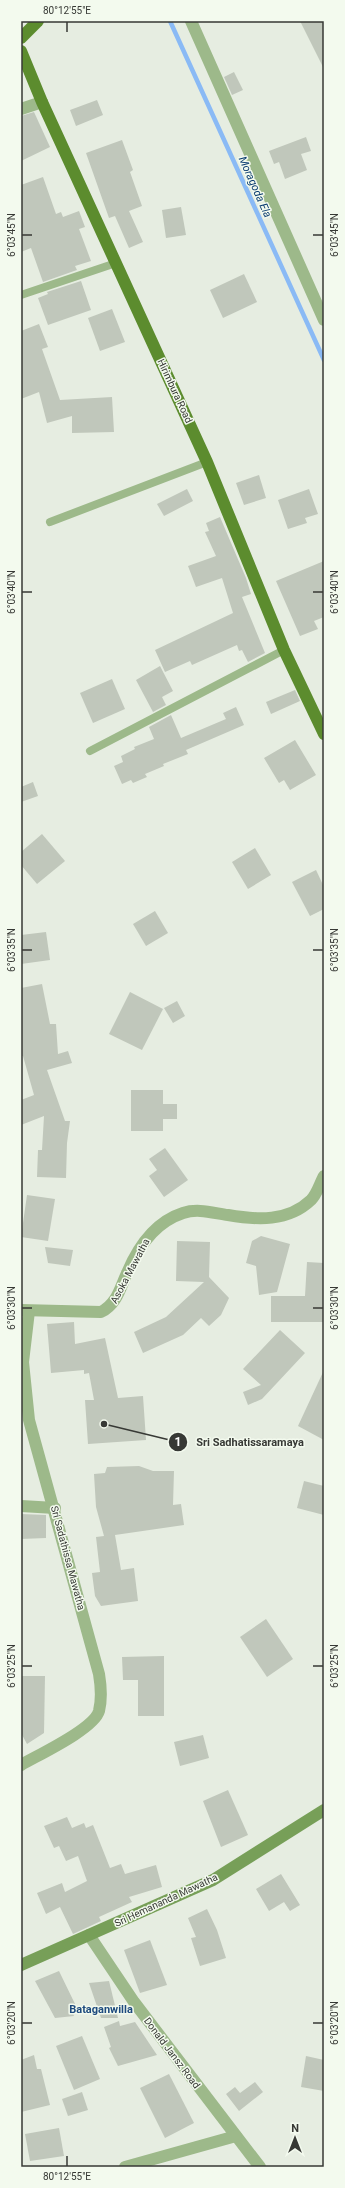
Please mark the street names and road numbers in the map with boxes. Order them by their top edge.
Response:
street label: Hirimbura Road [155,357,195,425]
street label: Asoka Mawatha [108,1237,152,1305]
street label: Sri Sadathissa Mawatha [49,1505,87,1611]
street label: Sri Hemananda Mawatha [113,1871,219,1929]
street label: Donald Jansz Road [142,2015,202,2091]

